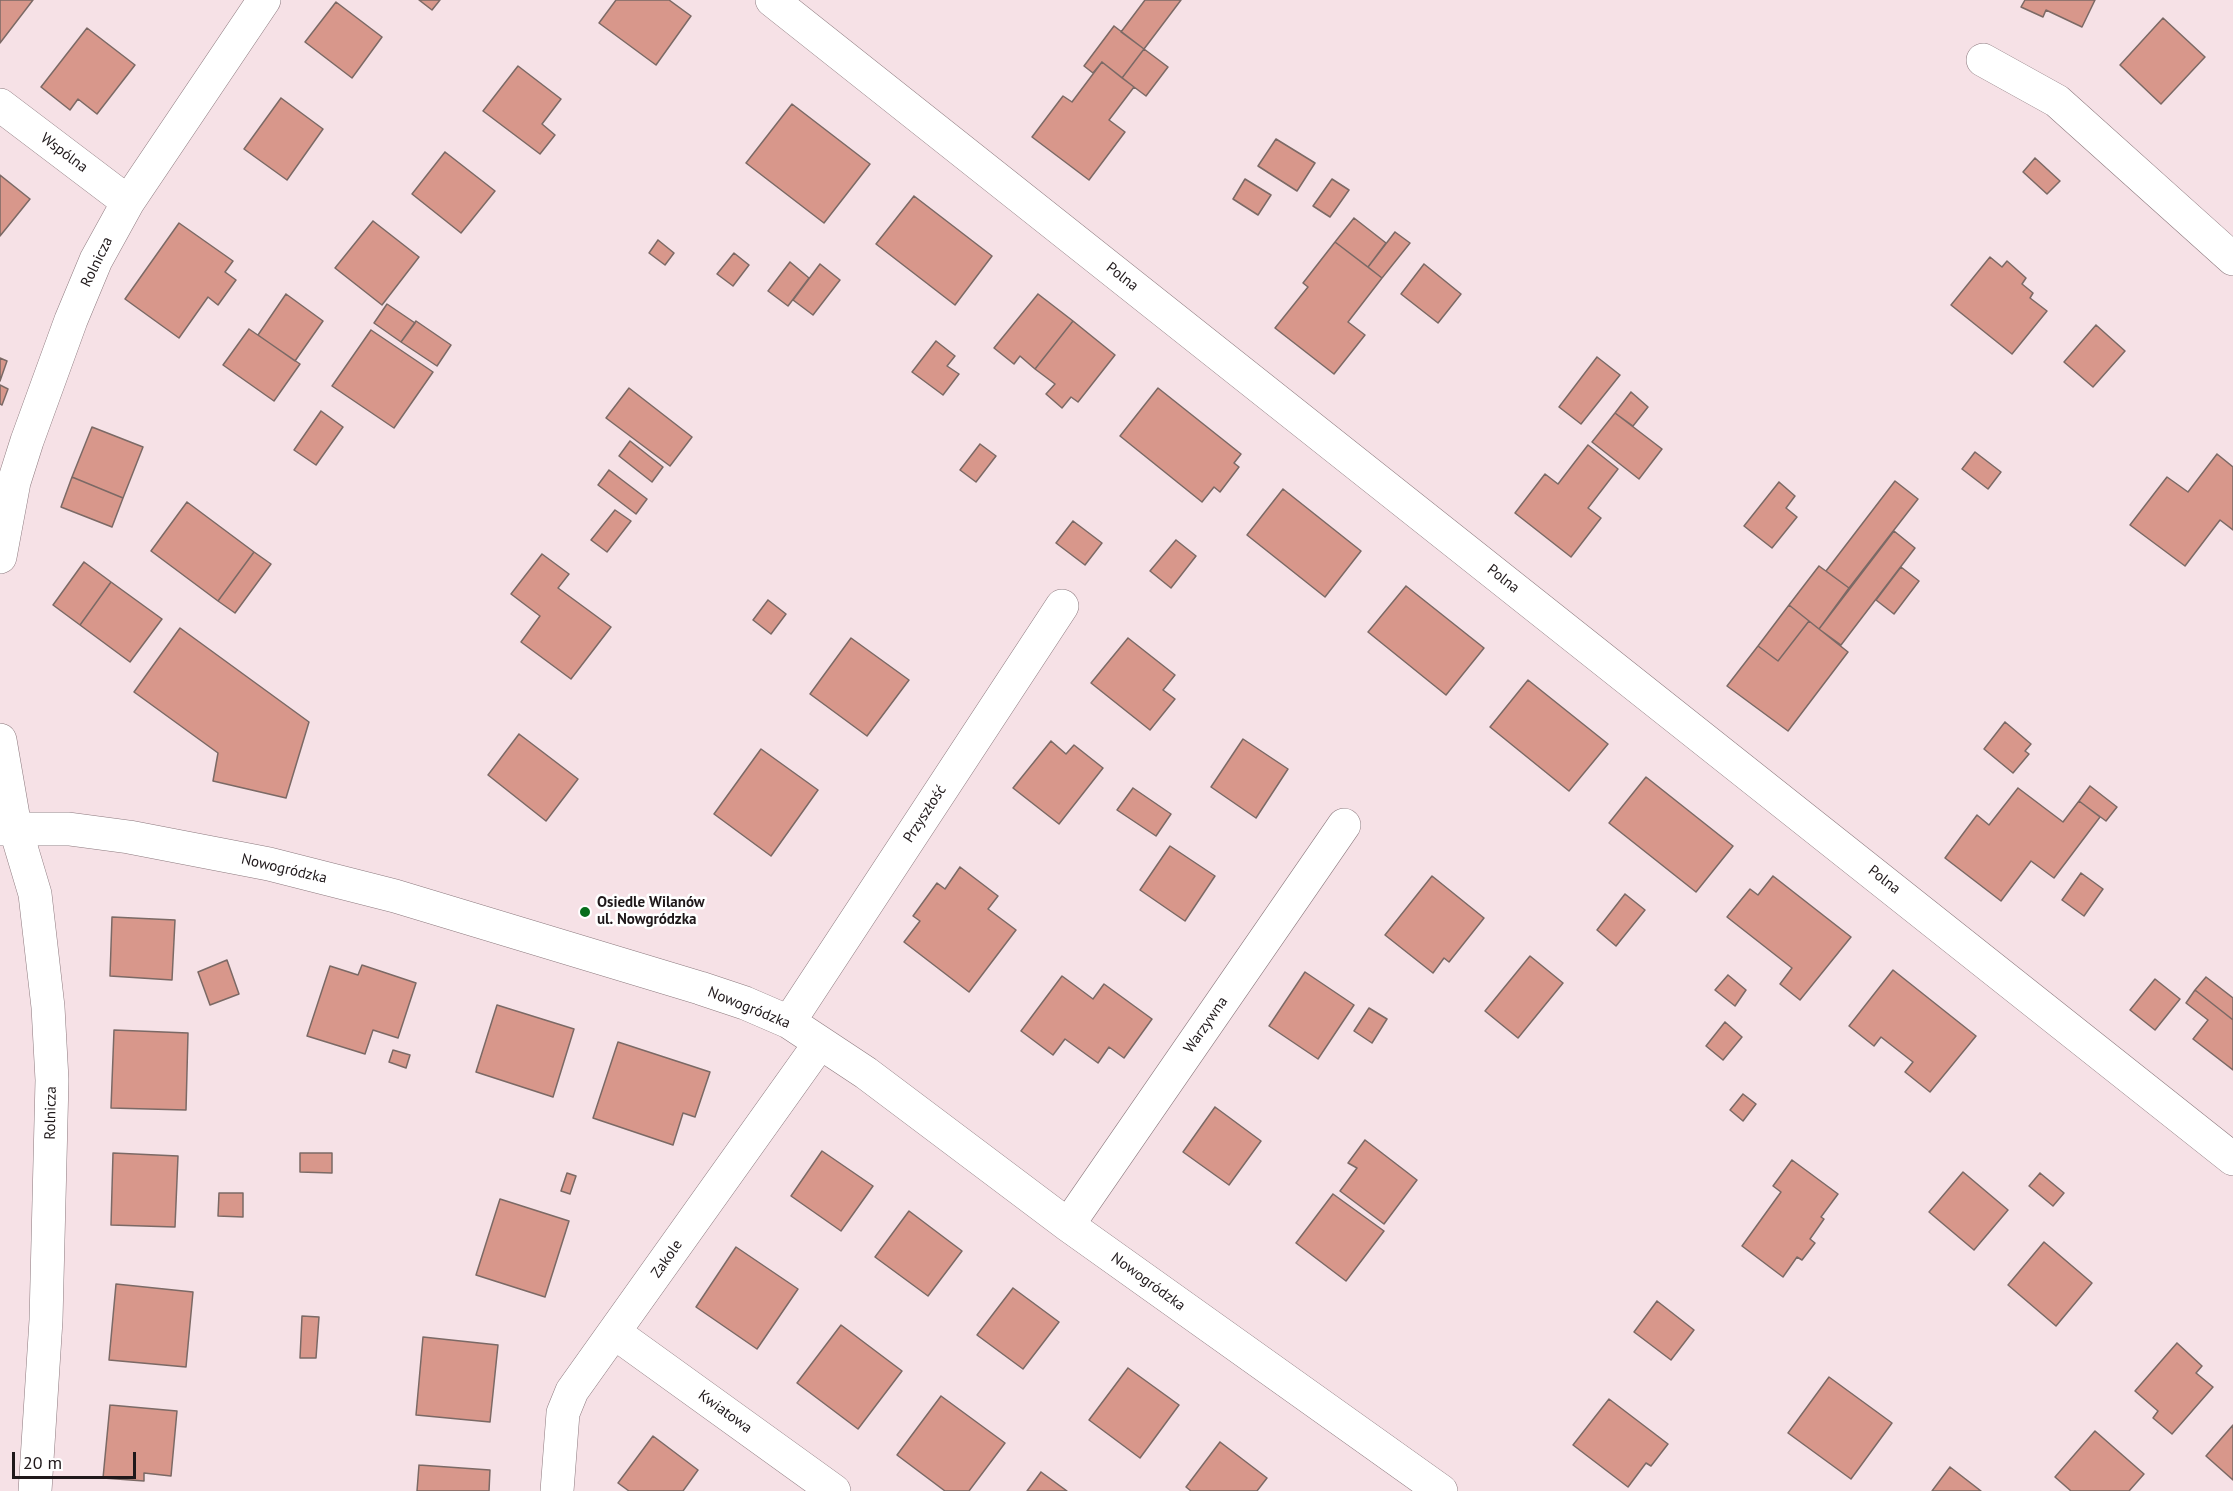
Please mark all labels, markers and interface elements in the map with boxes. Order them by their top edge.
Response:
street label: Wspólna [37,129,91,177]
street label: Rolnicza [77,234,117,290]
street label: Polna [1102,259,1142,295]
street label: Polna [1483,561,1523,597]
street label: Przyszłość [900,782,950,846]
street label: Nowogródzka [239,850,329,888]
street label: Polna [1864,862,1904,898]
place label: Osiedle Wilanów ul. Nowgródzka [597,894,705,929]
marker: Osiedle Wilanów ul. Nowgródzka [578,905,592,919]
street label: Nowogródzka [705,983,793,1033]
street label: Warzywna [1180,993,1232,1057]
street label: Rolnicza [42,1086,60,1140]
street label: Zakole [647,1237,687,1281]
street label: Nowogródzka [1107,1249,1189,1315]
street label: Kwiatowa [695,1386,755,1438]
scale bar [15,1440,140,1478]
text: 20 m [23,1451,62,1474]

